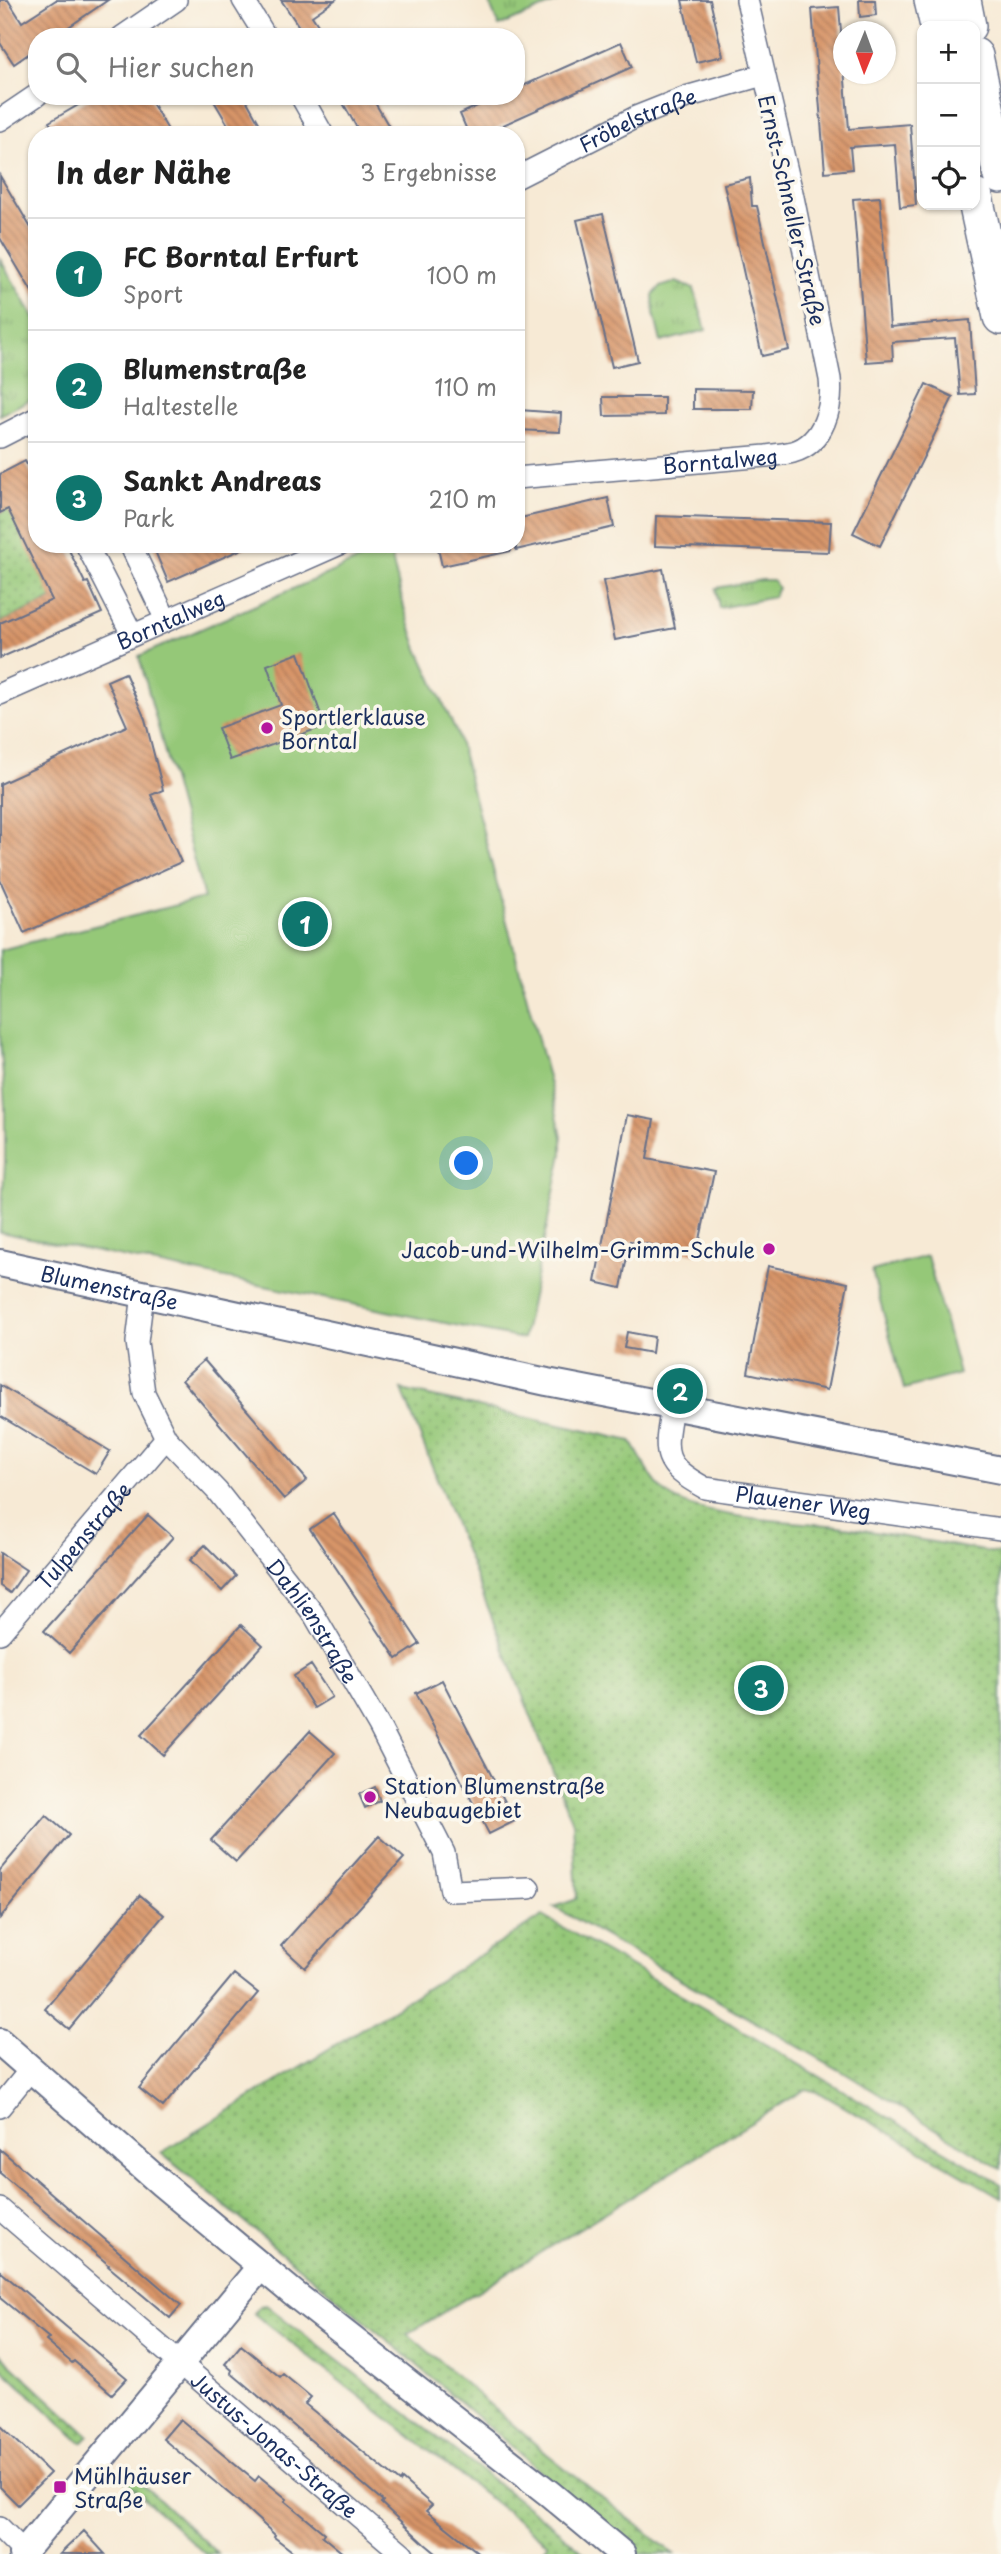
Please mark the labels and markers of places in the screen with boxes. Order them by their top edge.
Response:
place label: Sportlerklause Borntal [281,700,426,756]
marker: Sportlerklause Borntal [259,720,275,736]
pin: 1 [282,898,328,950]
place label: Jacob-und-Wilhelm-Grimm-Schule [401,1233,755,1265]
marker: Jacob-und-Wilhelm-Grimm-Schule [761,1241,777,1257]
pin: 2 [657,1365,703,1417]
pin: 3 [738,1662,784,1714]
place label: Station Blumenstraße Neubaugebiet [384,1769,605,1825]
marker: Station Blumenstraße Neubaugebiet [362,1789,378,1805]
place label: Mühlhäuser Straße [74,2459,192,2515]
marker: Mühlhäuser Straße [52,2479,68,2495]

